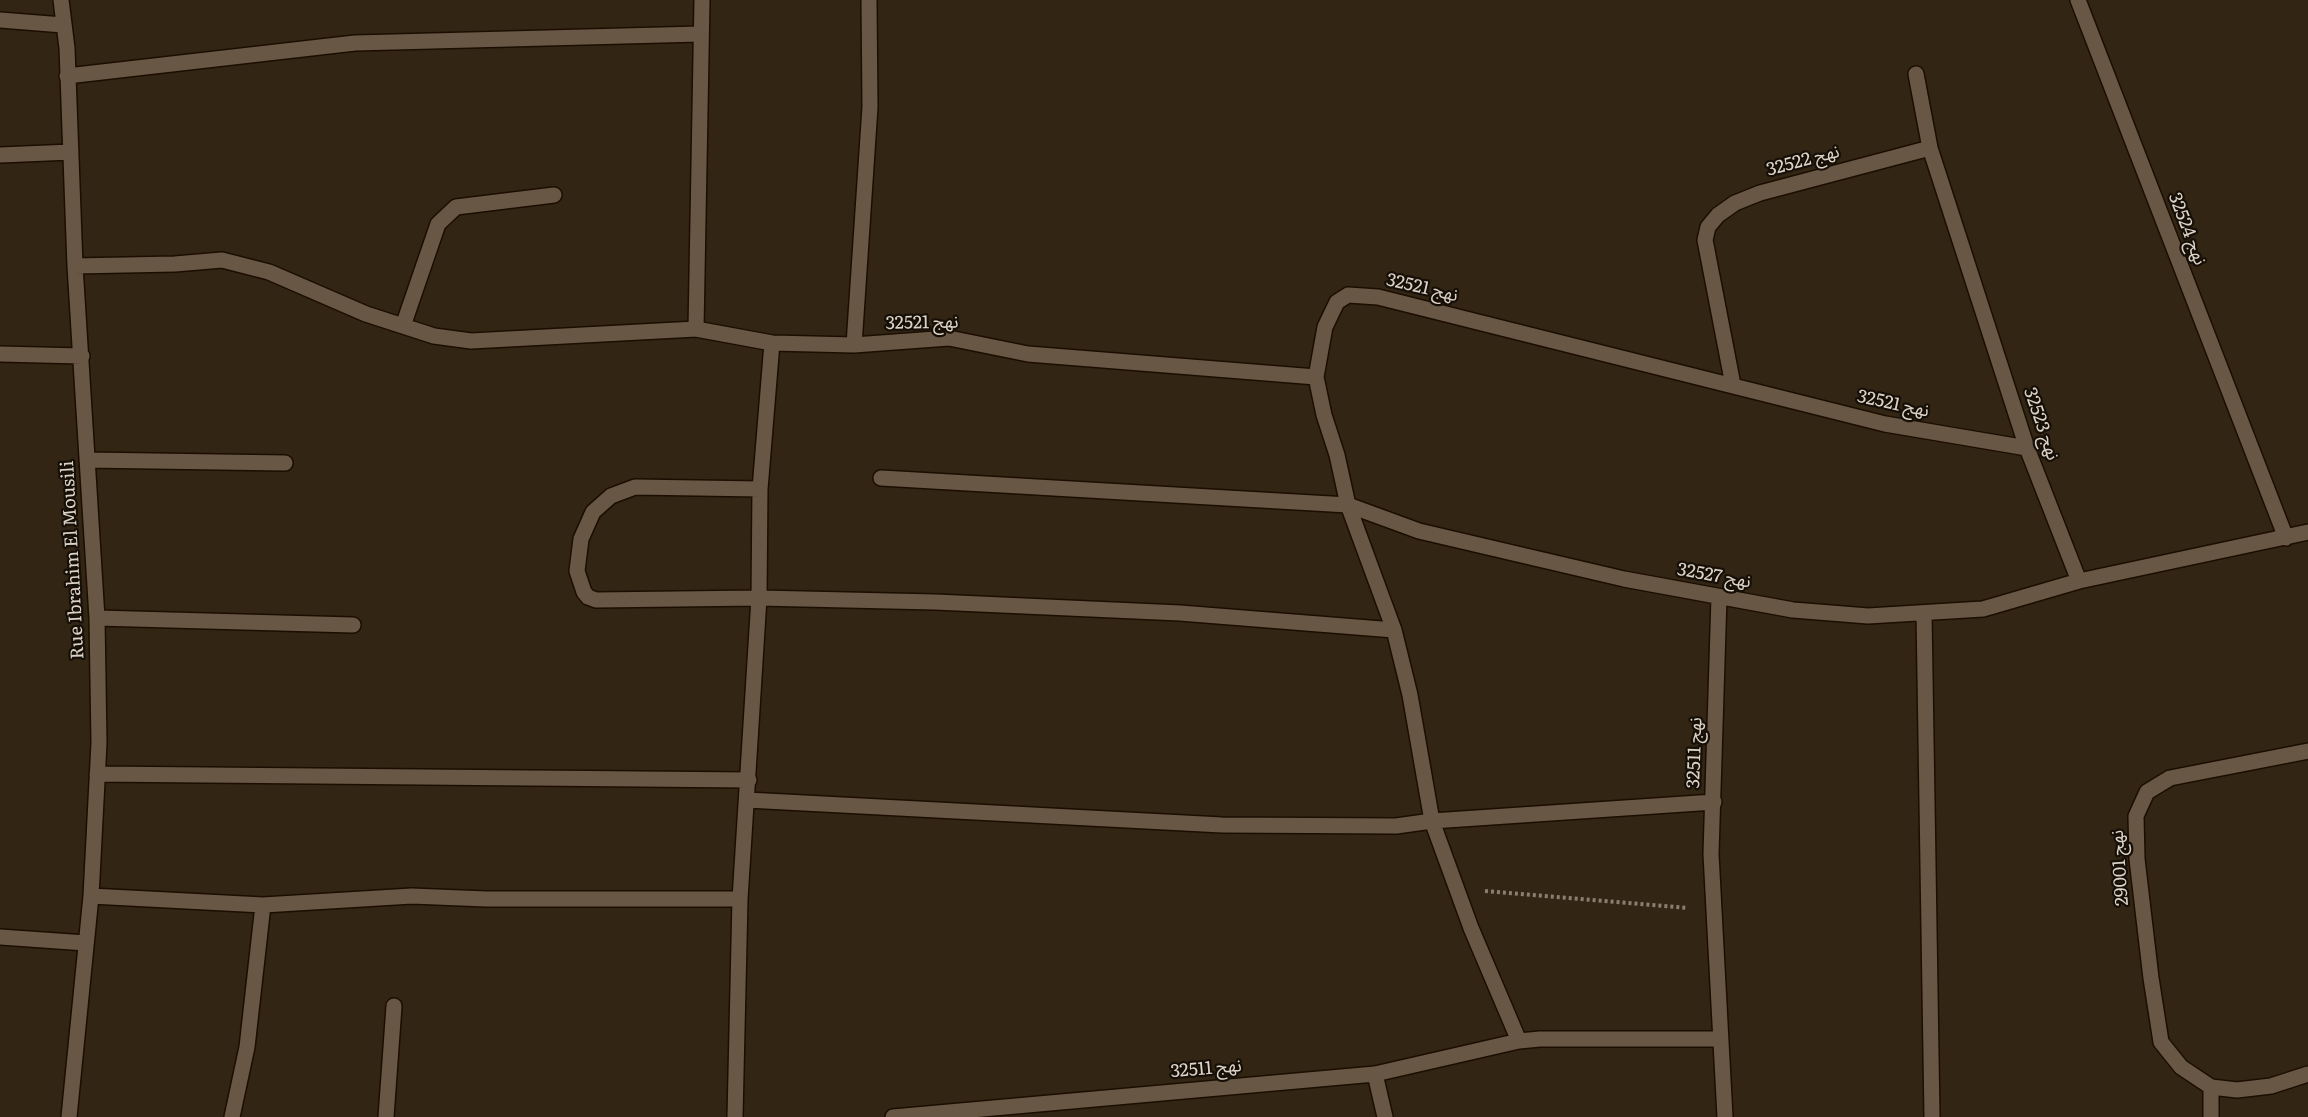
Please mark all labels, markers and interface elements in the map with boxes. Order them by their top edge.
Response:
street label: نهج 32522 [1764,141,1842,181]
street label: نهج 32524 [2163,190,2211,268]
street label: نهج 32521 [1384,269,1460,307]
street label: نهج 32521 [885,312,959,334]
street label: نهج 32523 [2019,385,2063,463]
street label: نهج 32521 [1855,386,1931,422]
street label: Rue Ibrahim El Mousili [57,460,89,660]
street label: نهج 32527 [1675,559,1753,593]
street label: نهج 32511 [1683,717,1707,789]
street label: نهج 29001 [2107,829,2133,907]
street label: نهج 32511 [1170,1055,1242,1083]

